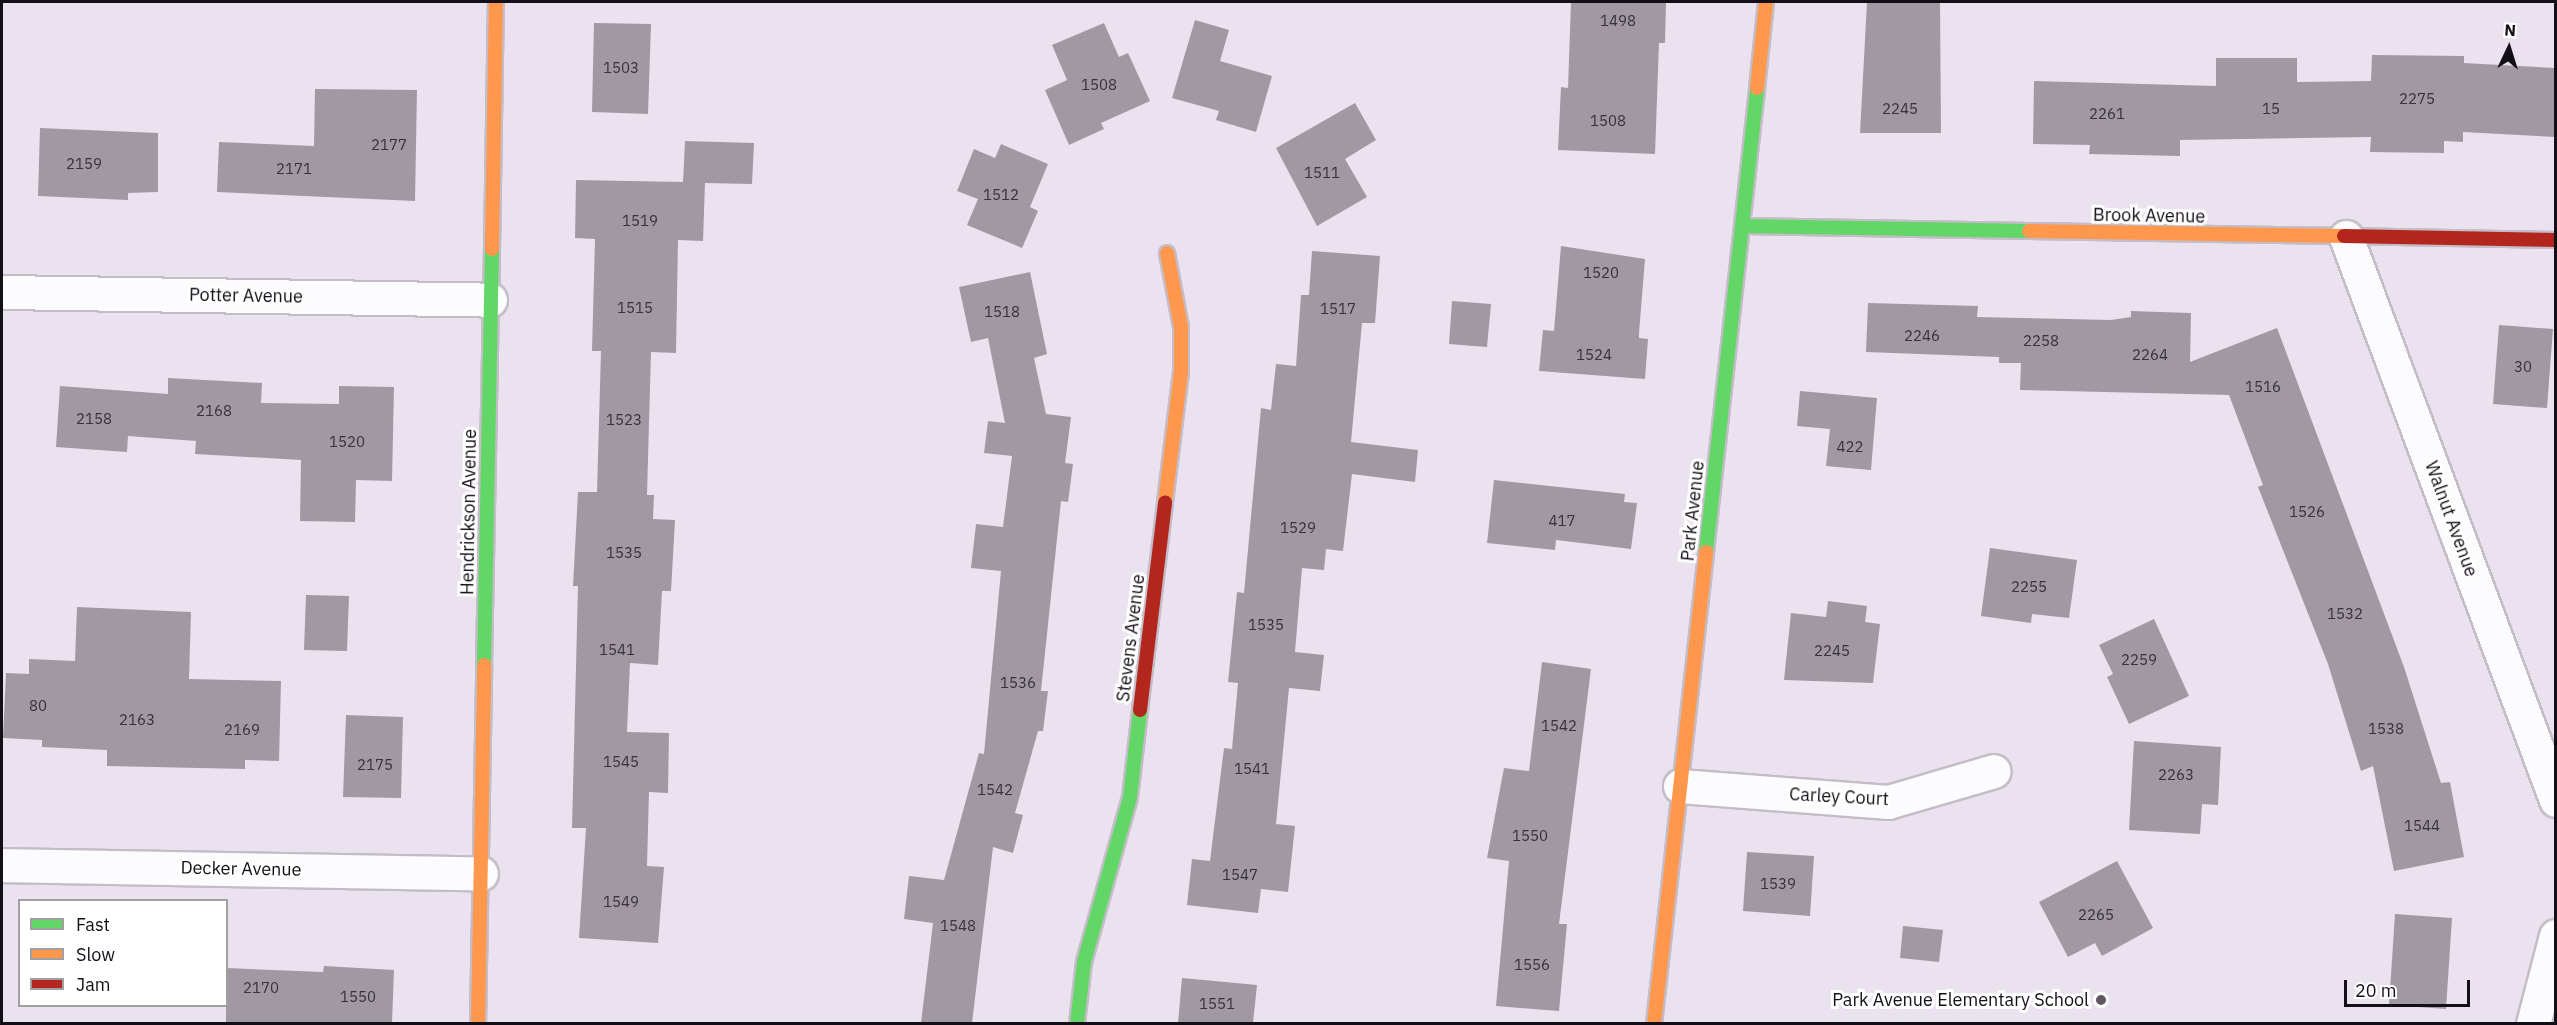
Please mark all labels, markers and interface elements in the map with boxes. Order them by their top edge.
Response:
house number: 1498 [1600,12,1636,30]
north arrow [2479,18,2539,78]
text: N [2504,20,2517,40]
house number: 1503 [603,59,639,77]
house number: 1508 [1081,76,1117,94]
house number: 2275 [2399,90,2435,108]
house number: 2245 [1882,100,1918,118]
house number: 15 [2262,100,2280,118]
house number: 2261 [2089,105,2125,123]
house number: 1508 [1590,112,1626,130]
house number: 2177 [371,136,407,154]
house number: 2159 [66,155,102,173]
house number: 2171 [276,160,312,178]
house number: 1511 [1304,164,1340,182]
house number: 1512 [983,186,1019,204]
street label: Brook Avenue [2093,204,2205,228]
house number: 1519 [622,212,658,230]
house number: 1520 [1583,264,1619,282]
street label: Potter Avenue [189,284,303,308]
house number: 1515 [617,299,653,317]
house number: 1517 [1320,300,1356,318]
house number: 1518 [984,303,1020,321]
house number: 2246 [1904,327,1940,345]
house number: 2258 [2023,332,2059,350]
house number: 1524 [1576,346,1612,364]
house number: 2264 [2132,346,2168,364]
house number: 30 [2514,358,2532,376]
house number: 1516 [2245,378,2281,396]
house number: 2168 [196,402,232,420]
house number: 2158 [76,410,112,428]
house number: 1523 [606,411,642,429]
street label: Hendrickson Avenue [457,429,481,595]
house number: 1520 [329,433,365,451]
house number: 422 [1837,438,1863,456]
street label: Walnut Avenue [2420,458,2482,580]
street label: Park Avenue [1677,460,1709,562]
house number: 1526 [2289,503,2325,521]
house number: 417 [1549,512,1575,530]
house number: 1529 [1280,519,1316,537]
house number: 1535 [606,544,642,562]
street label: Stevens Avenue [1112,573,1150,703]
house number: 2255 [2011,578,2047,596]
house number: 1532 [2327,605,2363,623]
house number: 1535 [1248,616,1284,634]
house number: 1541 [599,641,635,659]
house number: 2245 [1814,642,1850,660]
house number: 2259 [2121,651,2157,669]
house number: 1536 [1000,674,1036,692]
house number: 80 [29,697,47,715]
house number: 2163 [119,711,155,729]
house number: 1542 [1541,717,1577,735]
house number: 1538 [2368,720,2404,738]
house number: 2169 [224,721,260,739]
house number: 1545 [603,753,639,771]
house number: 2175 [357,756,393,774]
house number: 1541 [1234,760,1270,778]
house number: 2263 [2158,766,2194,784]
house number: 1542 [977,781,1013,799]
street label: Carley Court [1789,784,1889,810]
house number: 1544 [2404,817,2440,835]
house number: 1550 [1512,827,1548,845]
street label: Decker Avenue [180,857,302,881]
house number: 1547 [1222,866,1258,884]
house number: 1539 [1760,875,1796,893]
house number: 1549 [603,893,639,911]
legend [18,899,228,1007]
house number: 2265 [2078,906,2114,924]
text: Fast [76,913,110,936]
house number: 1548 [940,917,976,935]
text: Slow [76,943,115,966]
house number: 1556 [1514,956,1550,974]
scale bar [2347,968,2473,1006]
text: Jam [76,973,111,996]
house number: 2170 [243,979,279,997]
text: 20 m [2355,979,2397,1002]
house number: 1550 [340,988,376,1006]
place label: Park Avenue Elementary School [1832,989,2089,1011]
marker: Park Avenue Elementary School [2094,993,2108,1007]
house number: 1551 [1199,995,1235,1013]

